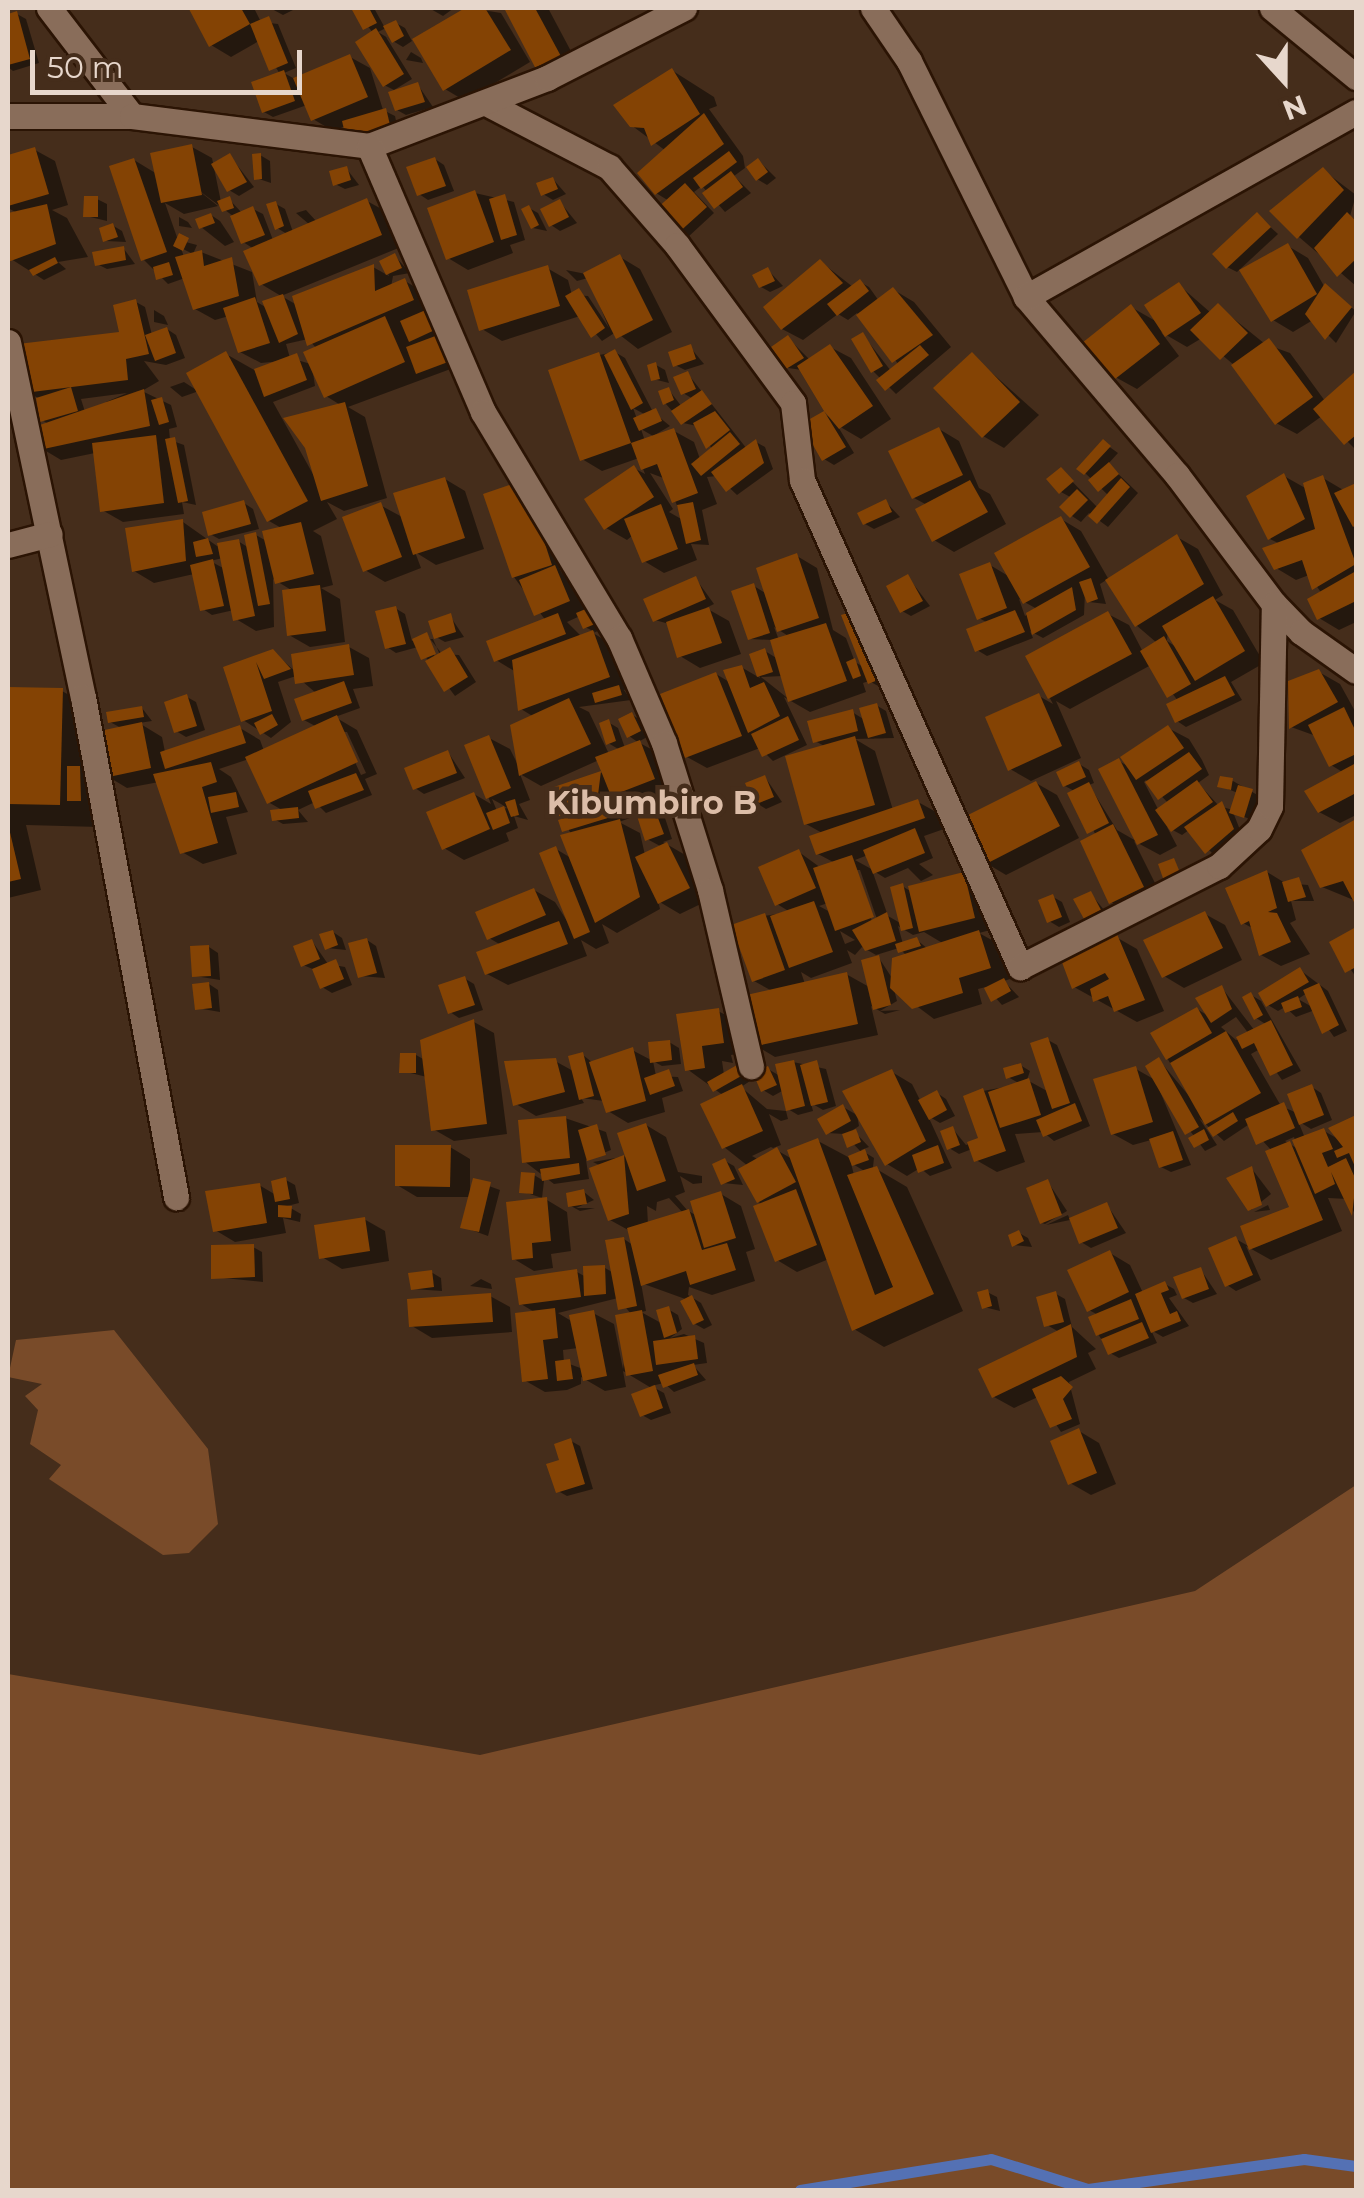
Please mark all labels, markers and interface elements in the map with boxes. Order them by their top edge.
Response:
scale bar [35,30,308,92]
north arrow [1234,30,1334,130]
text: 50 m [47,49,124,86]
text: N [1278,88,1311,128]
district label: Kibumbiro B [547,784,757,822]

